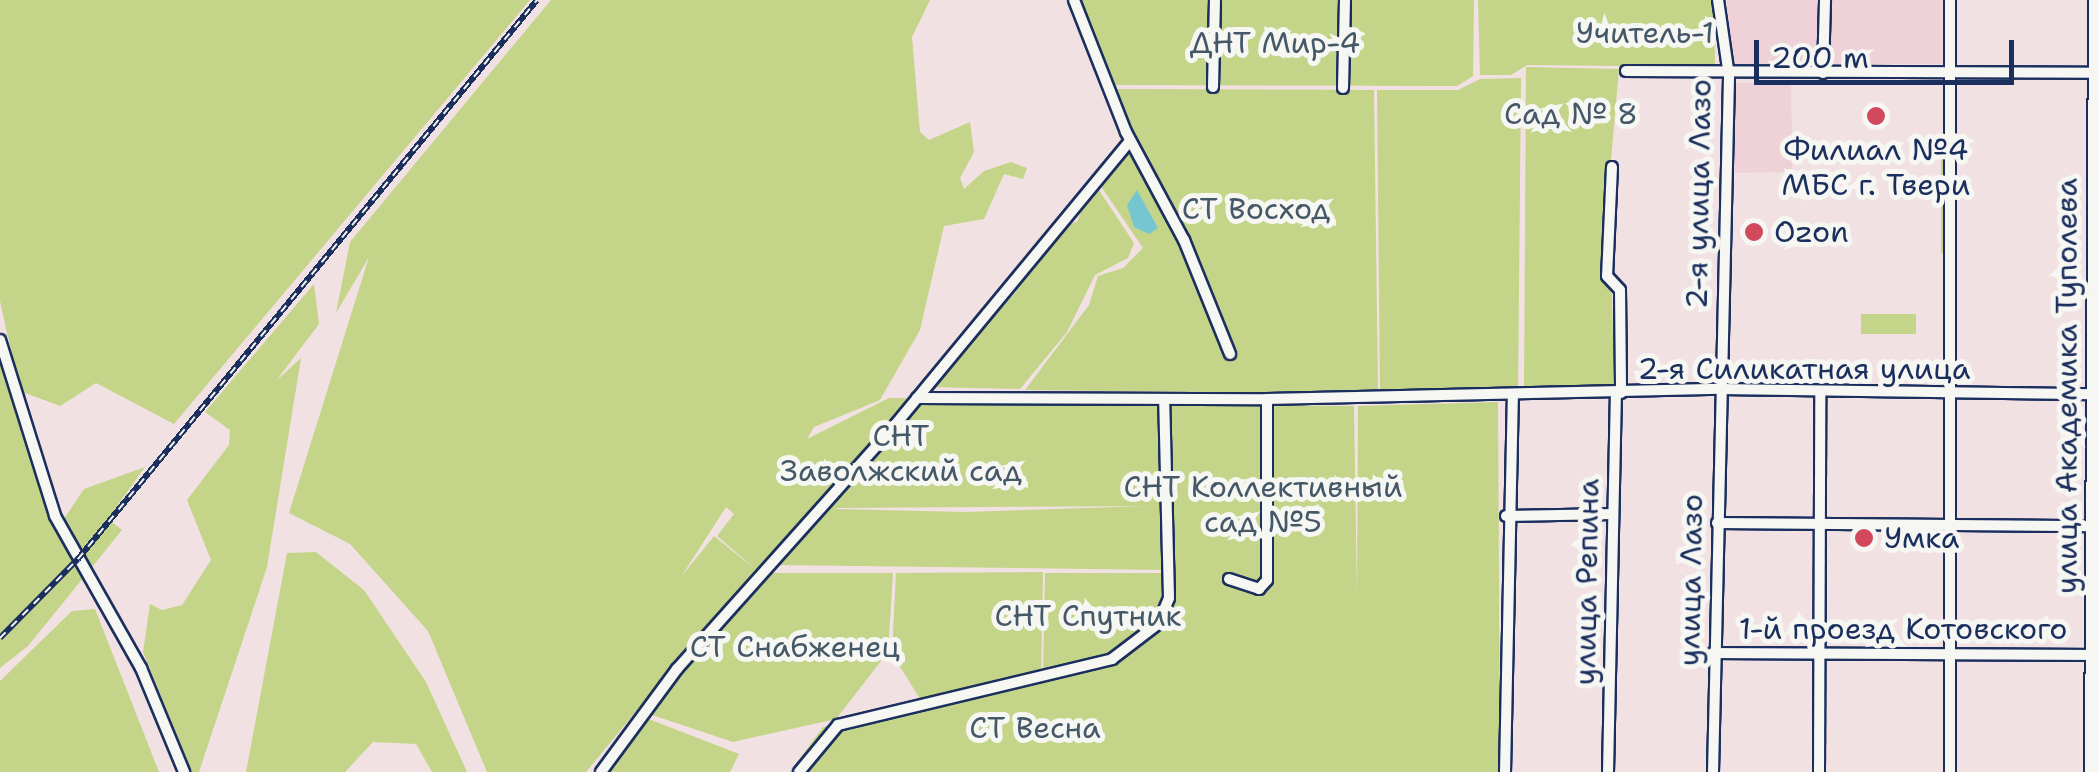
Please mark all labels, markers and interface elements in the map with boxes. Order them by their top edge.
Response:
park label: Учитель-1 [1576,15,1714,51]
scale bar [1759,20,2019,82]
park label: ДНТ Мир-4 [1190,25,1360,61]
text: 200 m [1771,37,1869,78]
street label: 2-я улица Лазо [1679,79,1719,309]
park label: Сад № 8 [1504,96,1638,132]
marker: Филиал №4 МБС г. Твери [1865,105,1887,127]
place label: Филиал №4 МБС г. Твери [1782,132,1970,202]
street label: улица Академика Туполева [2049,178,2085,594]
park label: СТ Восход [1182,191,1330,227]
place label: Ozon [1774,214,1849,250]
marker: Ozon [1743,221,1765,243]
street label: 2-я Силикатная улица [1638,351,1970,387]
park label: СНТ Заволжский сад [780,418,1022,488]
park label: СНТ Коллективный сад №5 [1123,469,1403,540]
street label: улица Репина [1567,478,1607,686]
street label: улица Лазо [1671,494,1711,666]
place label: Умка [1884,520,1959,556]
marker: Умка [1853,527,1875,549]
park label: СНТ Спутник [994,598,1182,634]
street label: 1-й проезд Котовского [1739,611,2067,647]
park label: СТ Снабженец [690,629,900,665]
park label: СТ Весна [969,710,1101,746]

